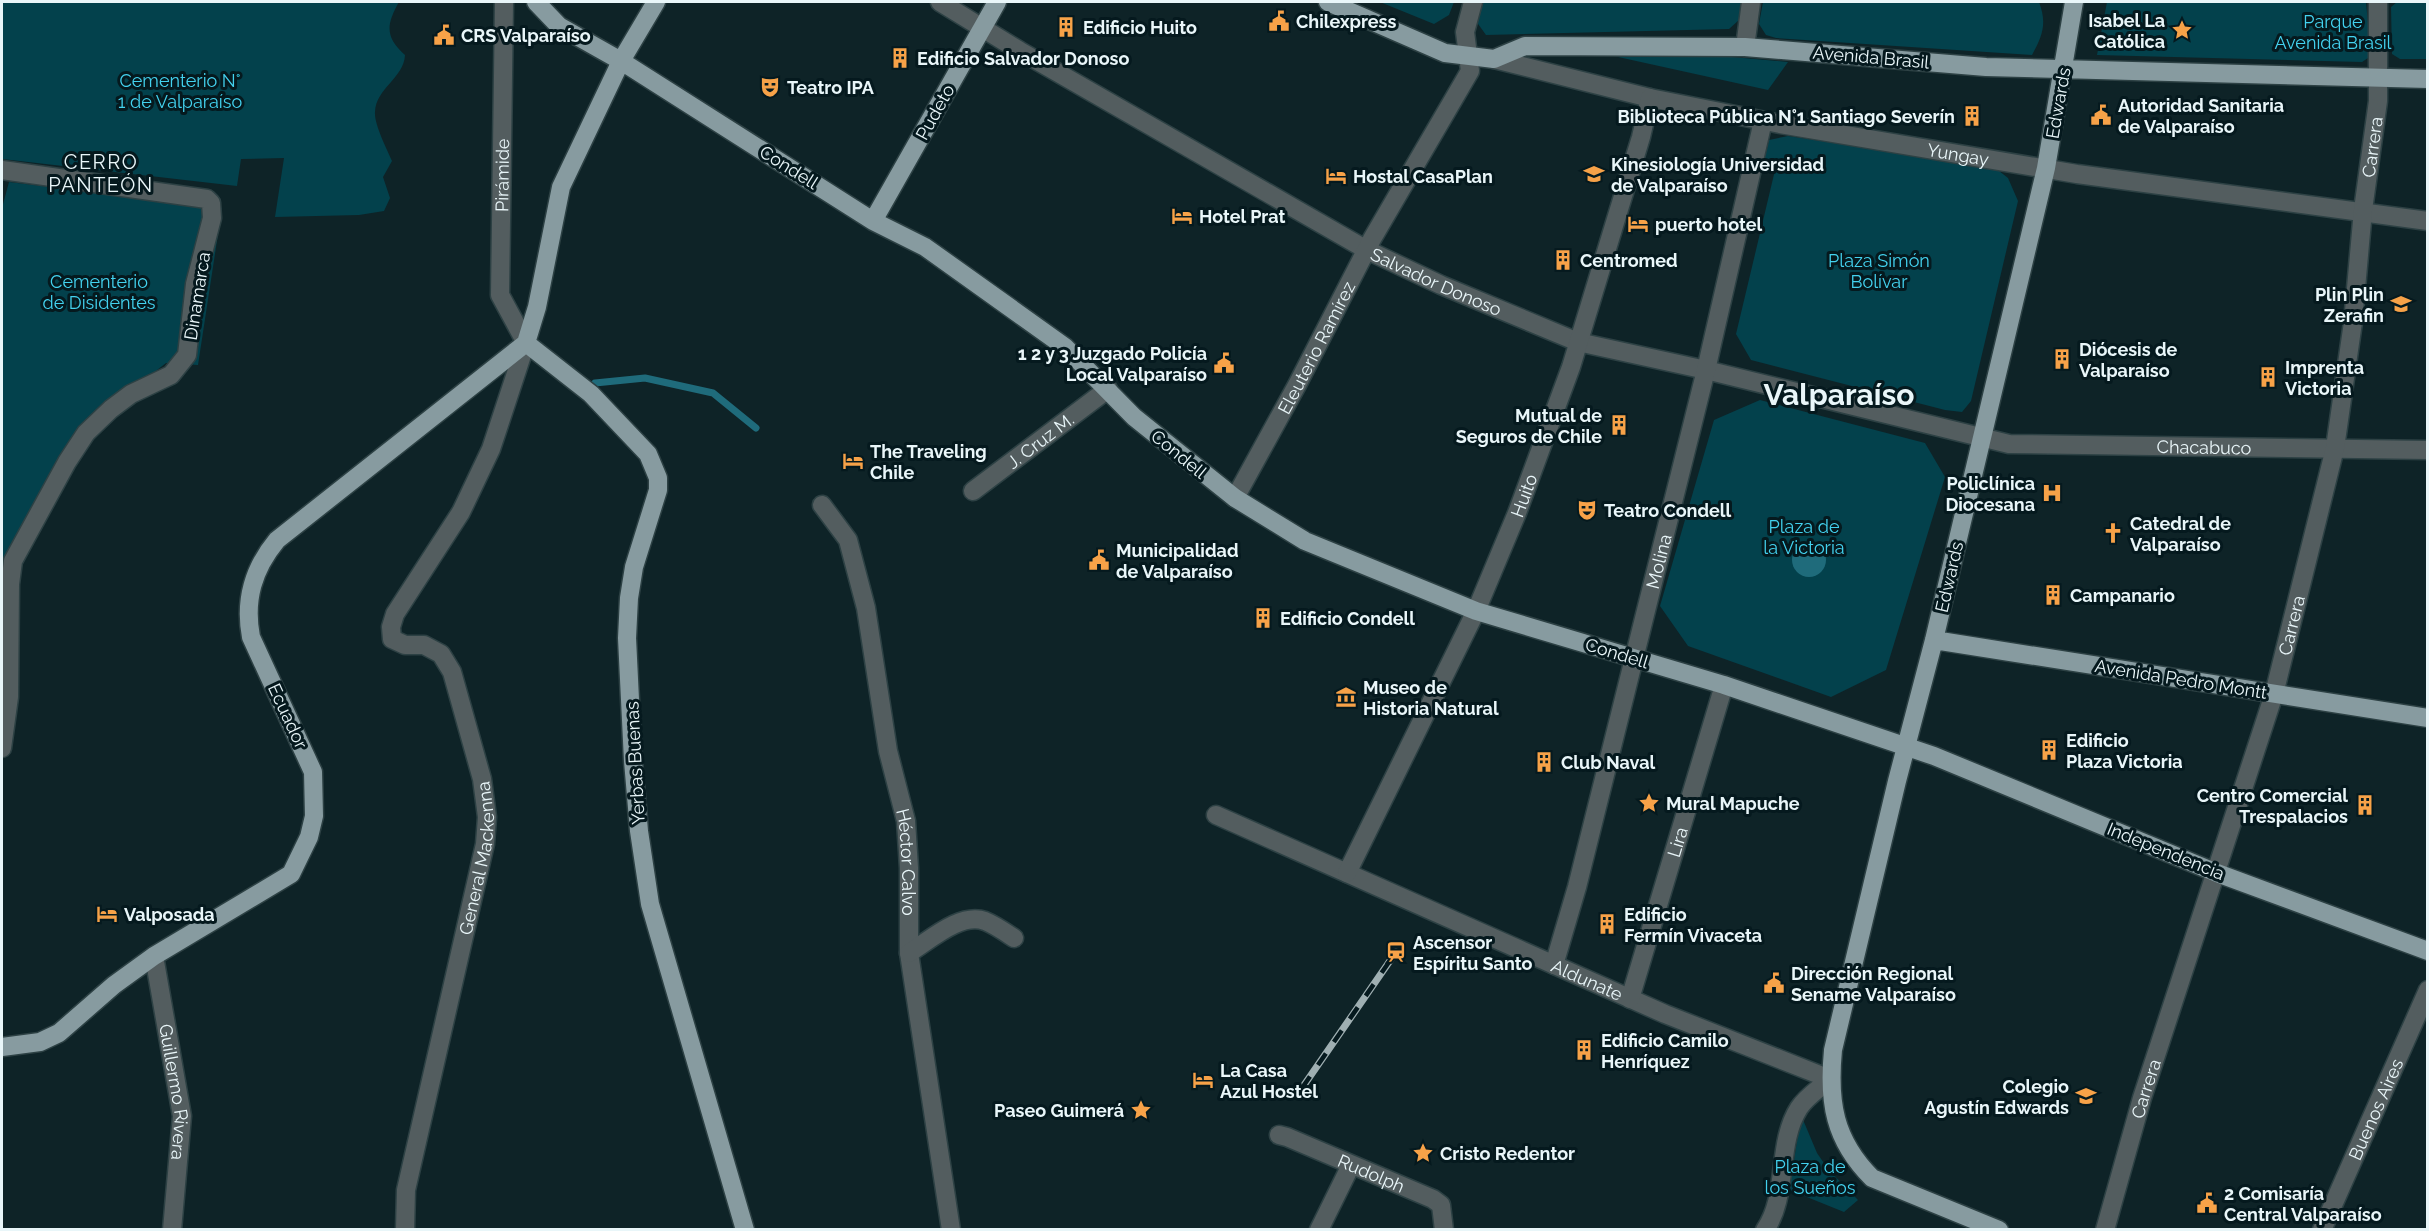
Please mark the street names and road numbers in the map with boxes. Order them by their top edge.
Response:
street label: Avenida Brasil [1812,41,1930,73]
street label: Edwards [2041,65,2075,140]
street label: Pudeto [911,80,959,143]
street label: Carrera [2357,115,2386,179]
street label: Pirámide [491,138,513,212]
street label: Yungay [1926,138,1991,170]
street label: Condell [756,141,822,193]
street label: Salvador Donoso [1368,243,1505,320]
street label: Dinamarca [180,250,214,342]
street label: Eleuterio Ramírez [1273,277,1359,417]
street label: J. Cruz M. [1002,408,1078,472]
street label: Condell [1147,425,1211,483]
street label: Chacabuco [2156,436,2252,458]
street label: Huito [1506,471,1541,520]
street label: Molina [1641,532,1675,591]
street label: Edwards [1931,539,1967,614]
street label: Carrera [2274,593,2309,657]
street label: Condell [1583,633,1651,673]
street label: Avenida Pedro Montt [2093,655,2269,703]
street label: Ecuador [264,680,312,752]
street label: Yerbas Buenas [621,701,649,825]
street label: General Mackenna [454,780,498,937]
street label: Héctor Calvo [893,806,920,916]
street label: Independencia [2104,818,2228,884]
street label: Lira [1663,824,1691,860]
street label: Aldunate [1548,955,1626,1005]
street label: Guillermo Rivera [156,1022,193,1161]
street label: Buenos Aires [2344,1055,2407,1163]
street label: Carrera [2126,1056,2165,1121]
street label: Rudolph [1335,1149,1408,1196]

